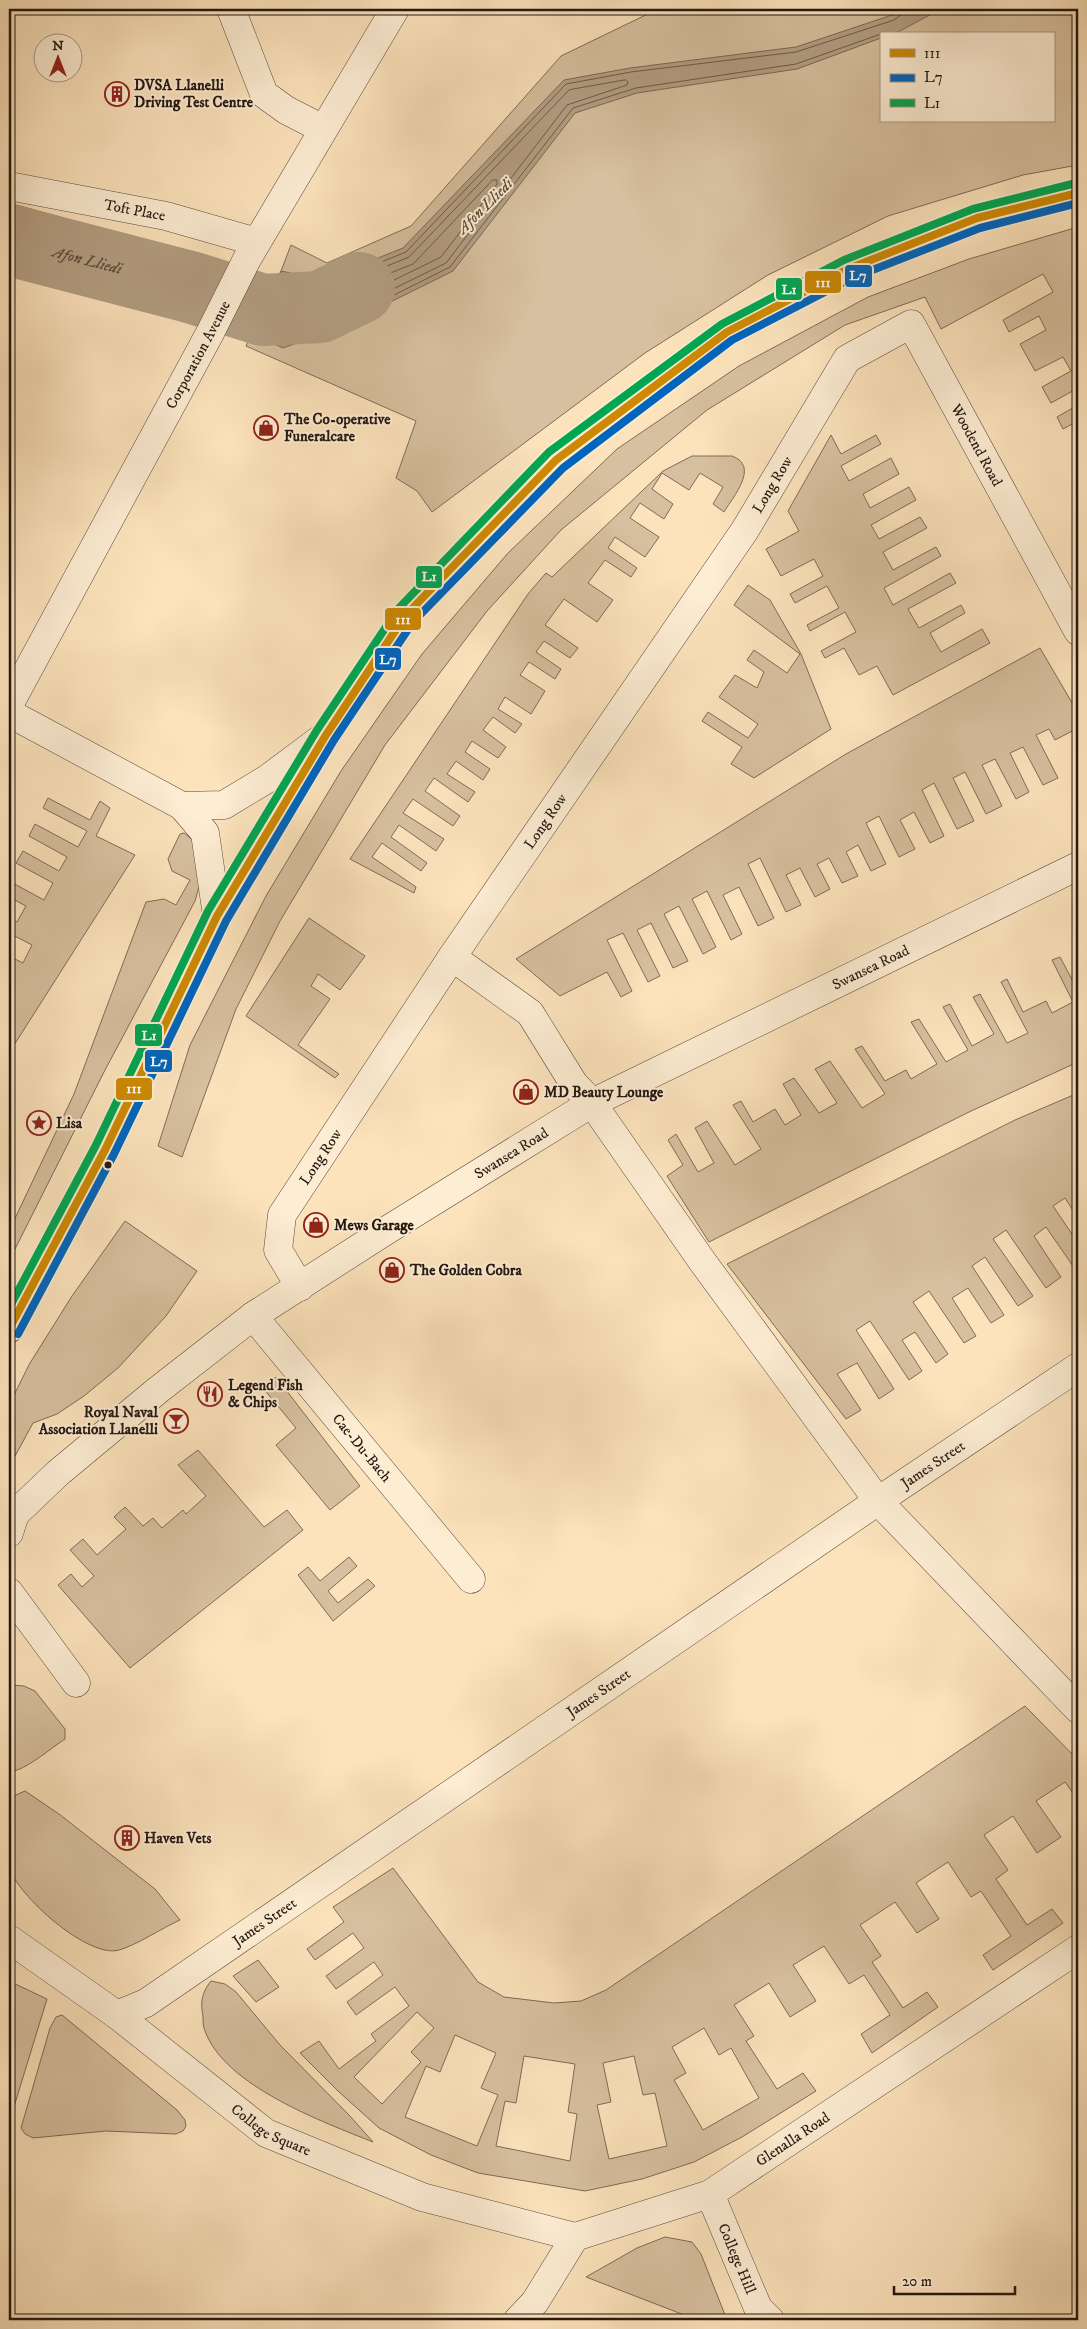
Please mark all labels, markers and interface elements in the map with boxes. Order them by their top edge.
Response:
north arrow [32,32,82,82]
legend [880,32,1054,122]
text: N [52,37,64,55]
text: 111 [924,44,941,63]
text: L7 [924,68,943,87]
place label: DVSA Llanelli Driving Test Centre [134,76,254,112]
building icon: DVSA Llanelli Driving Test Centre [104,81,130,107]
text: L1 [924,94,940,113]
water label: Afon Lliedi [452,173,518,239]
street label: Toft Place [102,195,167,225]
water label: Afon Lliedi [49,241,125,279]
line badge: L7 [844,264,873,288]
text: L7 [849,267,867,285]
line badge: 111 [804,270,842,294]
text: 111 [815,274,831,292]
line badge: L1 [775,277,803,301]
text: L1 [781,281,797,299]
street label: Corporation Avenue [161,297,234,412]
street label: Woodend Road [946,400,1007,490]
place label: The Co-operative Funeralcare [283,410,391,446]
shop icon: The Co-operative Funeralcare [253,415,279,441]
street label: Long Row [748,452,797,517]
line badge: L1 [415,565,443,589]
text: L1 [421,568,437,586]
line badge: 111 [384,607,422,631]
text: 111 [395,611,411,629]
line badge: L7 [374,647,402,671]
text: L7 [379,651,397,669]
street label: Long Row [519,789,571,853]
street label: Swansea Road [829,940,913,994]
line badge: L1 [134,1023,163,1047]
text: L1 [141,1027,157,1045]
line badge: L7 [144,1049,173,1073]
text: L7 [150,1053,168,1071]
line badge: 111 [115,1077,153,1101]
shop icon: MD Beauty Lounge [513,1079,539,1105]
text: 111 [126,1080,142,1098]
place label: MD Beauty Lounge [544,1083,664,1102]
place icon: Lisa [26,1110,52,1136]
place label: Lisa [56,1114,83,1133]
street label: Swansea Road [471,1123,552,1183]
street label: Long Row [295,1125,346,1188]
unlabelled marker [103,1160,113,1170]
shop icon: Mews Garage [303,1212,329,1238]
place label: Mews Garage [334,1216,415,1235]
shop icon: The Golden Cobra [379,1257,405,1283]
place label: The Golden Cobra [409,1261,522,1280]
place label: Legend Fish & Chips [228,1376,303,1412]
restaurant icon: Legend Fish & Chips [197,1381,223,1407]
place label: Royal Naval Association Llanelli [38,1403,158,1439]
bar icon: Royal Naval Association Llanelli [163,1408,189,1434]
street label: Cae-Du-Bach [328,1409,396,1486]
street label: James Street [895,1436,969,1494]
street label: James Street [561,1664,634,1722]
building icon: Haven Vets [114,1825,140,1851]
place label: Haven Vets [144,1829,211,1848]
street label: James Street [227,1893,300,1951]
street label: College Square [227,2099,314,2160]
street label: Glenalla Road [752,2107,834,2170]
street label: College Hill [714,2220,761,2297]
scale bar [894,2264,1016,2296]
text: 20 m [902,2272,932,2291]

